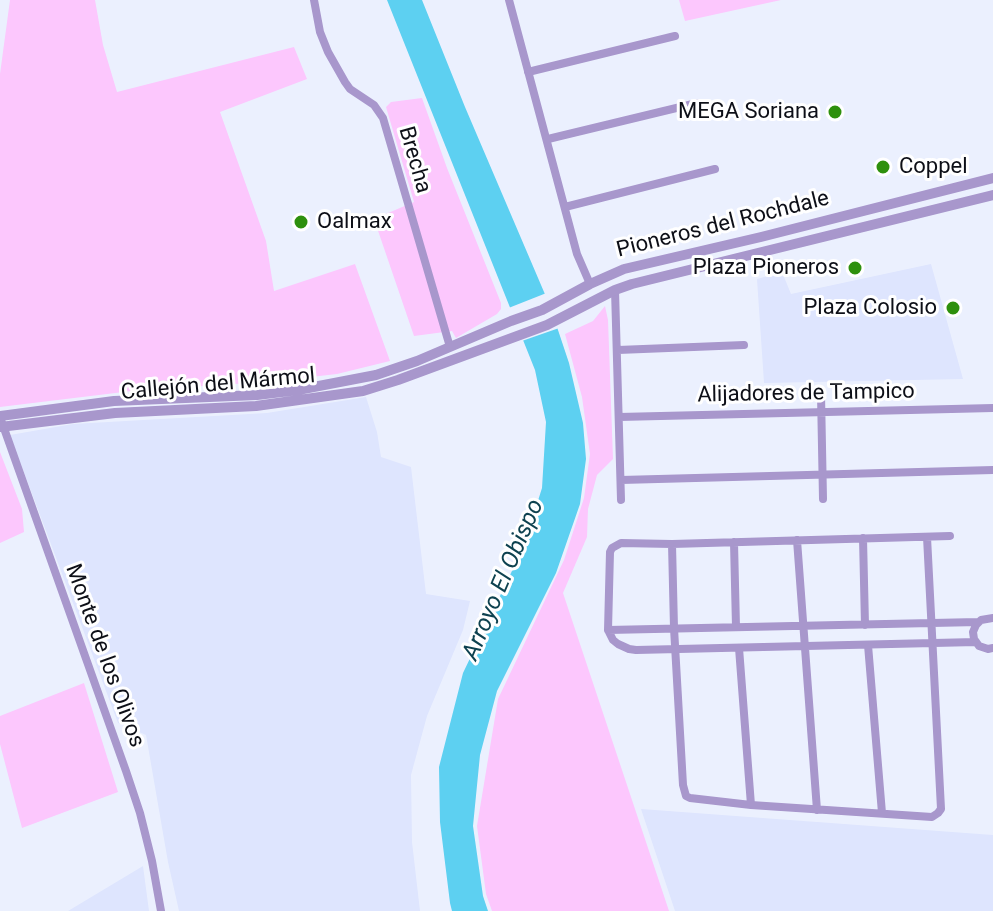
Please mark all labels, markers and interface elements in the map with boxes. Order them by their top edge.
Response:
place label: MEGA Soriana [678,99,819,125]
marker: MEGA Soriana [826,103,844,121]
street label: Brecha [392,124,436,196]
place label: Coppel [899,154,968,180]
marker: Coppel [874,158,892,176]
street label: Pioneros del Rochdale [614,186,832,264]
place label: Oalmax [317,209,392,235]
marker: Oalmax [292,213,310,231]
place label: Plaza Pioneros [693,255,839,281]
marker: Plaza Pioneros [846,259,864,277]
place label: Plaza Colosio [803,295,937,321]
marker: Plaza Colosio [944,299,962,317]
street label: Callejón del Mármol [120,363,316,407]
street label: Alijadores de Tampico [697,379,915,409]
water label: Arroyo El Obispo [457,495,551,665]
street label: Monte de los Olivos [59,561,149,751]

